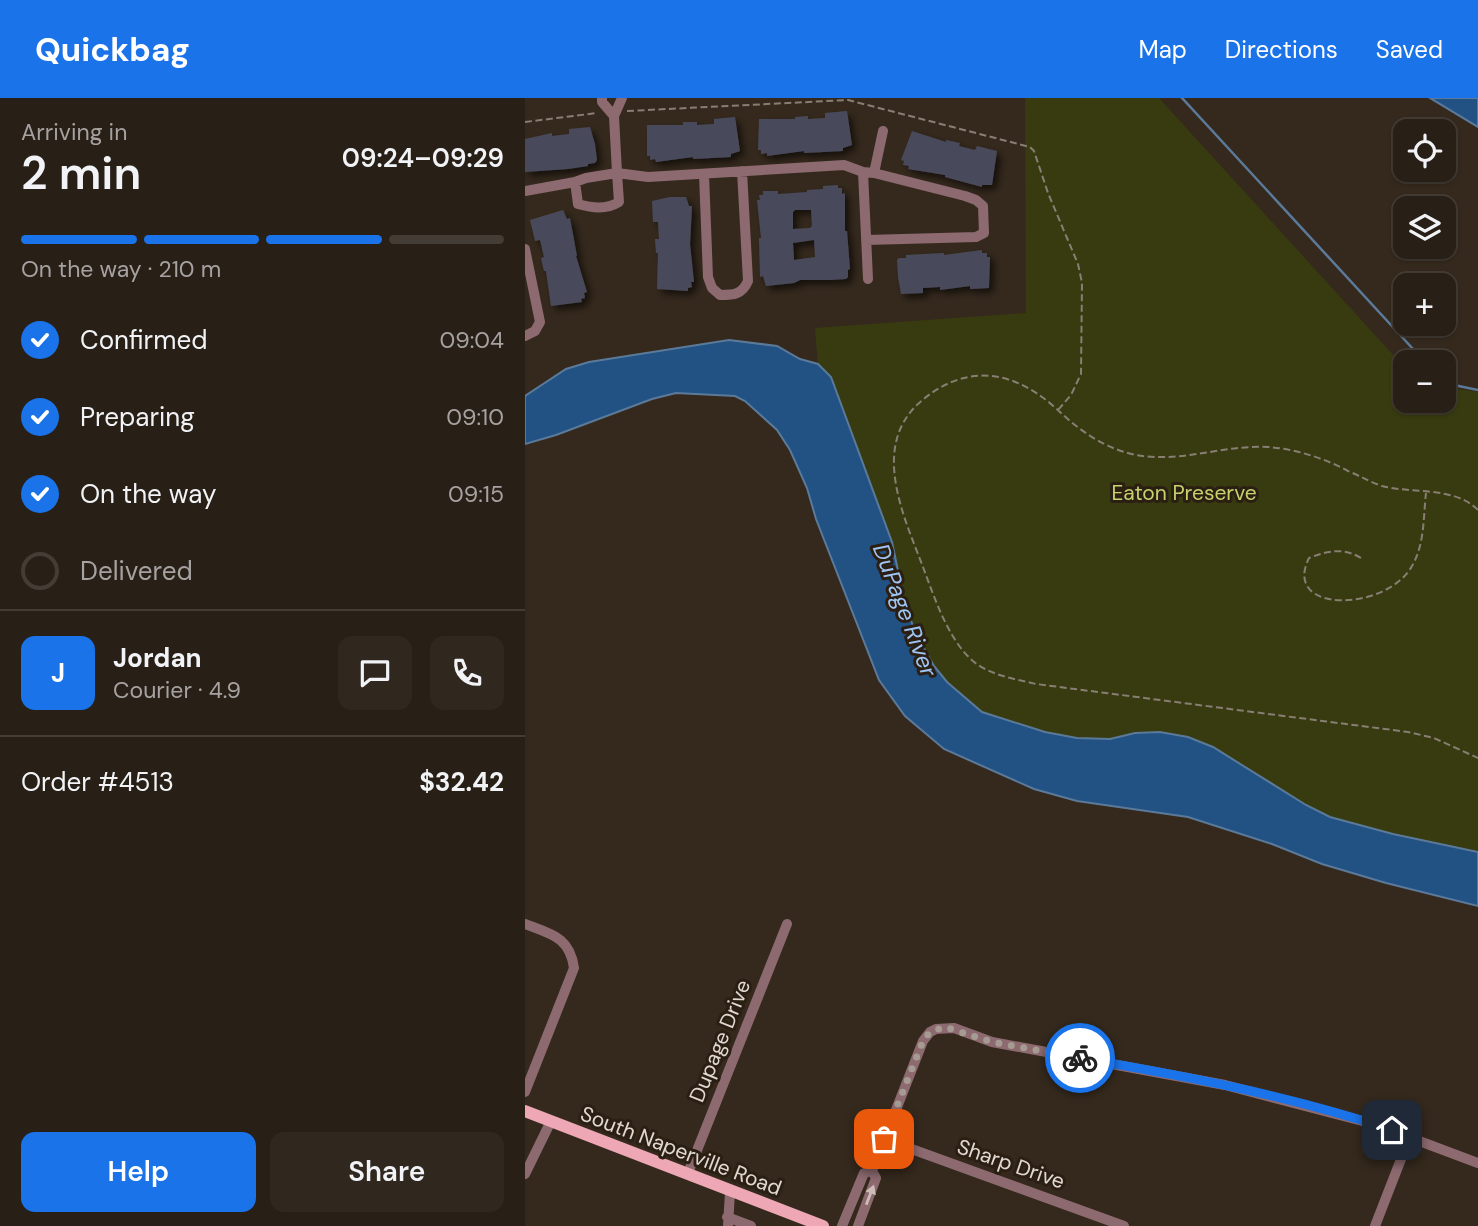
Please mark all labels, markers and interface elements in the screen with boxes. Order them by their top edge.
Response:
text: Quickbag [35,28,190,71]
text: Map [1139,34,1187,65]
text: Directions [1225,34,1338,65]
text: Saved [1376,34,1443,65]
text: Arriving in [21,117,127,147]
map controls [1393,119,1456,413]
button: locate [1393,119,1456,182]
text: 09:24–09:29 [342,141,504,175]
text: 2 min [21,143,141,203]
button: layers [1393,196,1456,259]
text: On the way · 210 m [21,254,221,284]
button: + [1393,273,1456,336]
icon: check [21,321,59,359]
text: Confirmed [80,323,207,357]
text: 09:04 [439,325,504,355]
button: − [1393,350,1456,413]
icon: check [21,398,59,436]
text: Preparing [80,400,195,434]
text: 09:10 [446,402,504,432]
icon: check [21,475,59,513]
text: On the way [80,477,216,511]
text: 09:15 [448,479,504,509]
park label: Eaton Preserve [1111,479,1257,507]
water label: DuPage River [866,539,945,682]
text: Delivered [80,554,193,588]
button: chat [338,636,412,710]
button: phone [430,636,504,710]
text: Jordan [113,641,202,675]
text: J [51,656,65,690]
text: Courier · 4.9 [113,675,241,705]
text: Order #4513 [21,765,174,799]
text: $32.42 [419,765,504,799]
street label: Dupage Drive [683,976,757,1106]
courier [1045,1023,1115,1093]
icon: bike [1061,1039,1099,1077]
street label: South Naperville Road [576,1100,786,1202]
pin [1362,1100,1422,1160]
pin [854,1109,914,1169]
icon: home [1373,1111,1411,1149]
icon: bag [865,1120,903,1158]
button: Help [21,1132,256,1212]
button: Share [270,1132,504,1212]
street label: Sharp Drive [954,1133,1069,1195]
one-way arrow [865,1184,876,1205]

